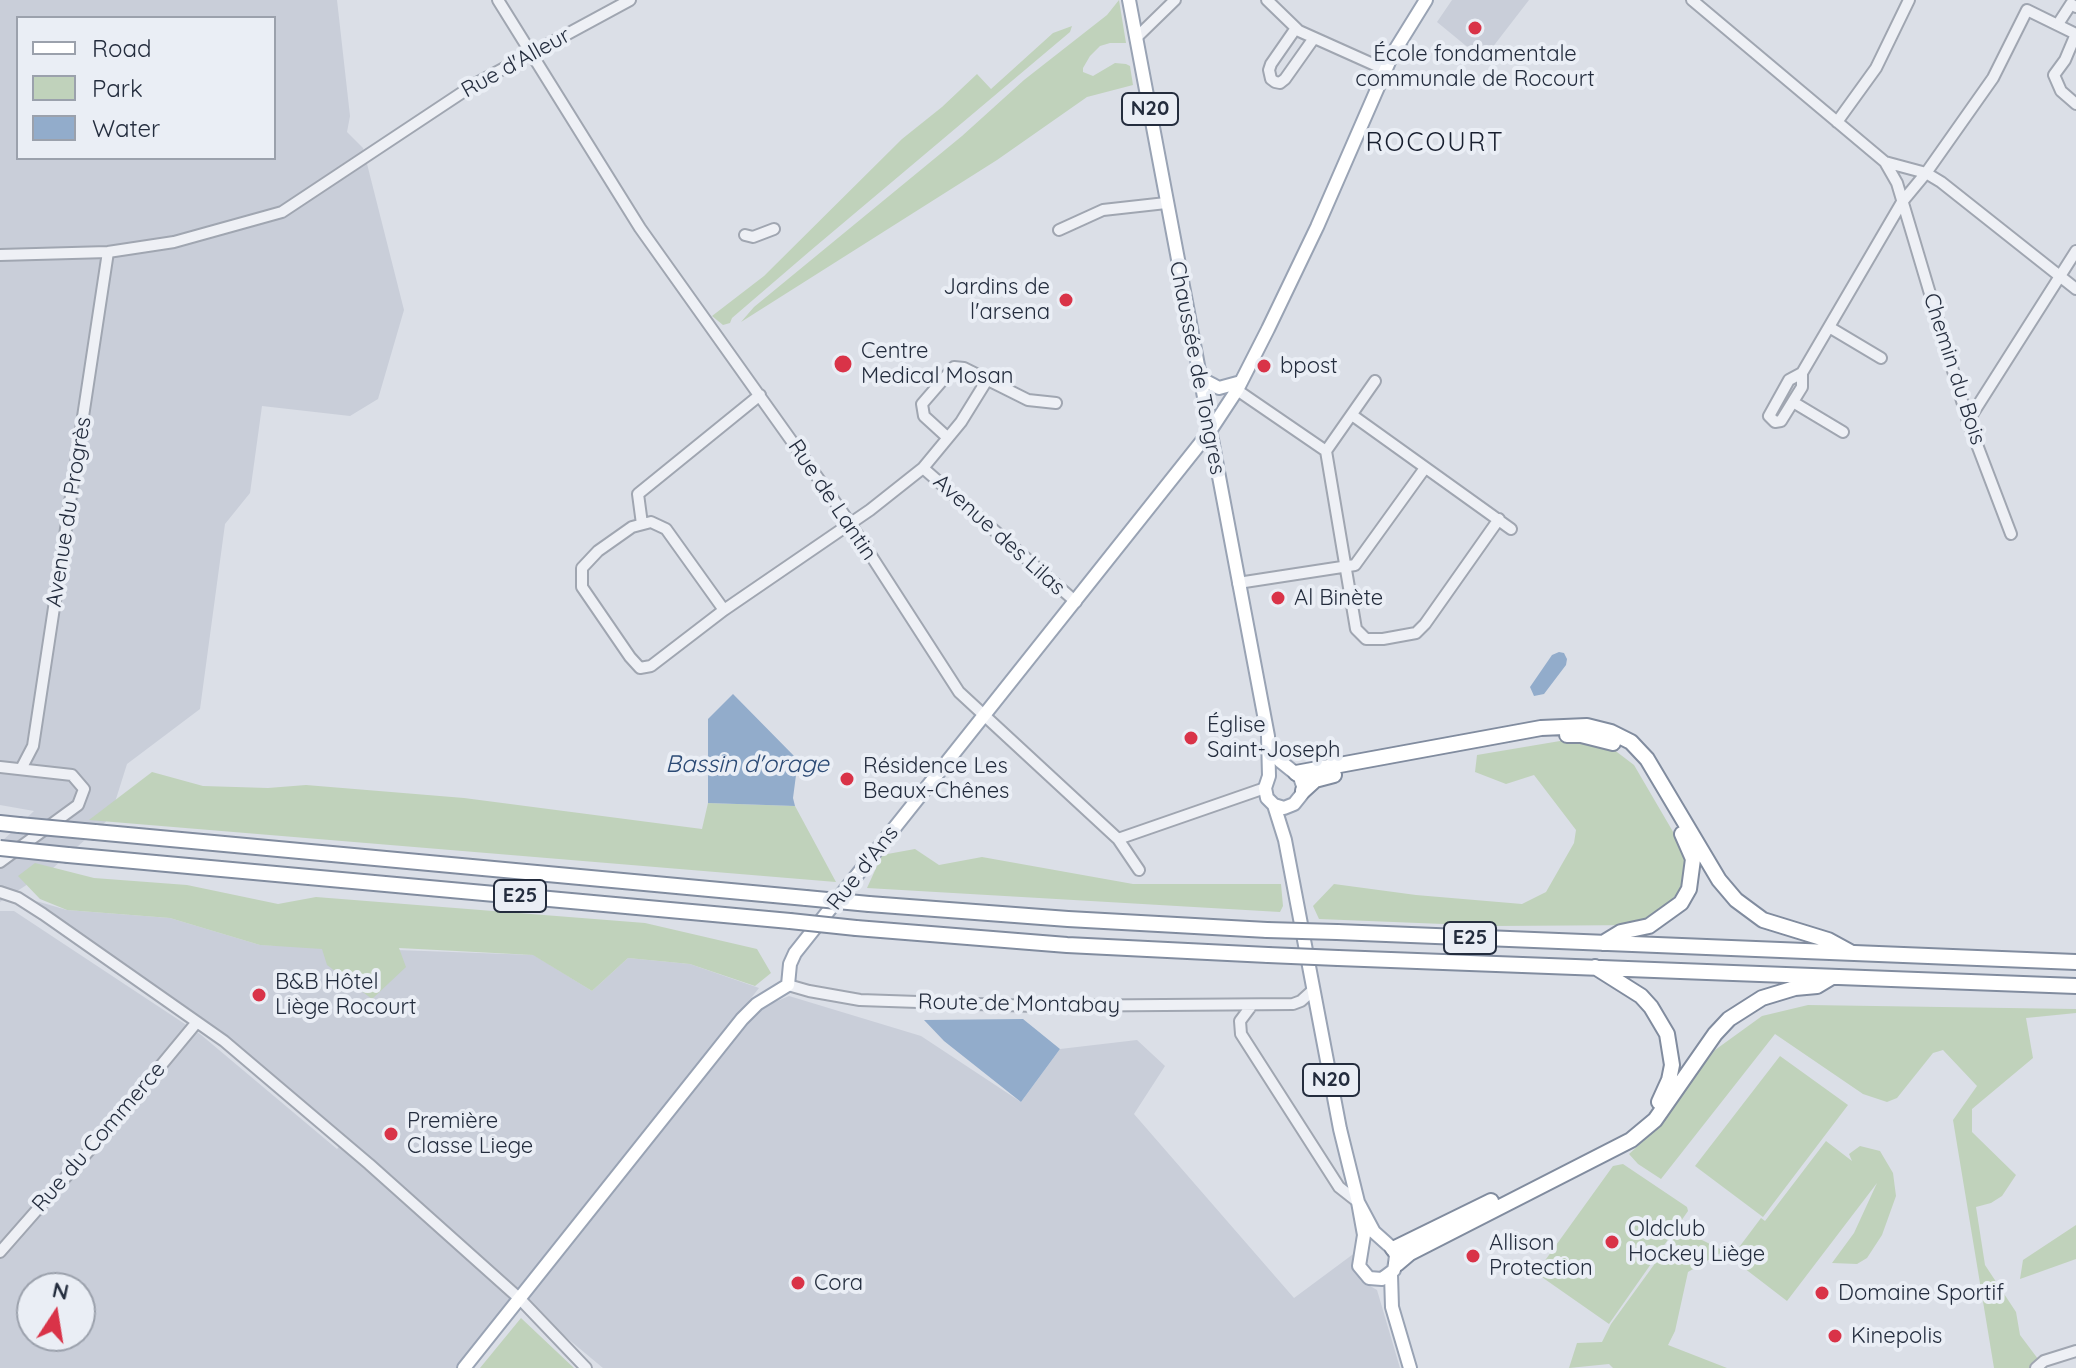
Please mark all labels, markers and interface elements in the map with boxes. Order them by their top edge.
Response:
legend [16,16,276,160]
marker: École fondamentale communale de Rocourt [1466,19,1484,37]
street label: Rue d'Alleur [457,22,575,104]
text: Road [92,33,152,63]
place label: École fondamentale communale de Rocourt [1355,41,1595,92]
text: Park [92,73,143,103]
road number: N20 [1122,93,1178,125]
text: Water [92,113,160,143]
district label: ROCOURT [1365,127,1505,159]
street label: Chaussée de Tongres [1163,259,1231,477]
place label: Jardins de l'arsena [943,274,1050,326]
street label: Chemin du Bois [1917,290,1991,448]
marker: Jardins de l'arsena [1057,291,1075,309]
place label: Centre Medical Mosan [861,338,1013,390]
marker: Centre Medical Mosan [832,353,854,375]
place label: bpost [1280,353,1338,379]
marker: bpost [1255,357,1273,375]
street label: Avenue du Progrès [41,415,97,609]
street label: Rue de Lantin [782,435,882,565]
street label: Avenue des Lilas [928,469,1070,601]
place label: Al Binète [1294,585,1383,611]
marker: Al Binète [1269,589,1287,607]
place label: Église Saint-Joseph [1207,712,1341,764]
marker: Église Saint-Joseph [1182,729,1200,747]
water label: Bassin d'orage [665,751,829,779]
place label: Résidence Les Beaux-Chênes [863,753,1009,804]
marker: Résidence Les Beaux-Chênes [838,770,856,788]
street label: Rue d'Ans [822,820,904,916]
road number: E25 [494,880,546,912]
road number: E25 [1444,922,1496,954]
place label: B&B Hôtel Liège Rocourt [275,969,417,1020]
marker: B&B Hôtel Liège Rocourt [250,986,268,1004]
street label: Route de Montabay [918,989,1120,1019]
street label: Rue du Commerce [27,1057,171,1217]
road number: N20 [1303,1064,1359,1096]
place label: Première Classe Liege [407,1108,533,1160]
marker: Première Classe Liege [382,1125,400,1143]
place label: Oldclub Hockey Liège [1628,1216,1765,1268]
place label: Allison Protection [1489,1230,1593,1282]
marker: Oldclub Hockey Liège [1603,1233,1621,1251]
marker: Allison Protection [1464,1247,1482,1265]
place label: Cora [814,1270,863,1296]
north arrow [16,1272,96,1352]
marker: Cora [789,1274,807,1292]
text: N [50,1275,71,1306]
place label: Domaine Sportif [1838,1280,2004,1306]
marker: Domaine Sportif [1813,1284,1831,1302]
place label: Kinepolis [1851,1323,1942,1349]
marker: Kinepolis [1826,1327,1844,1345]

